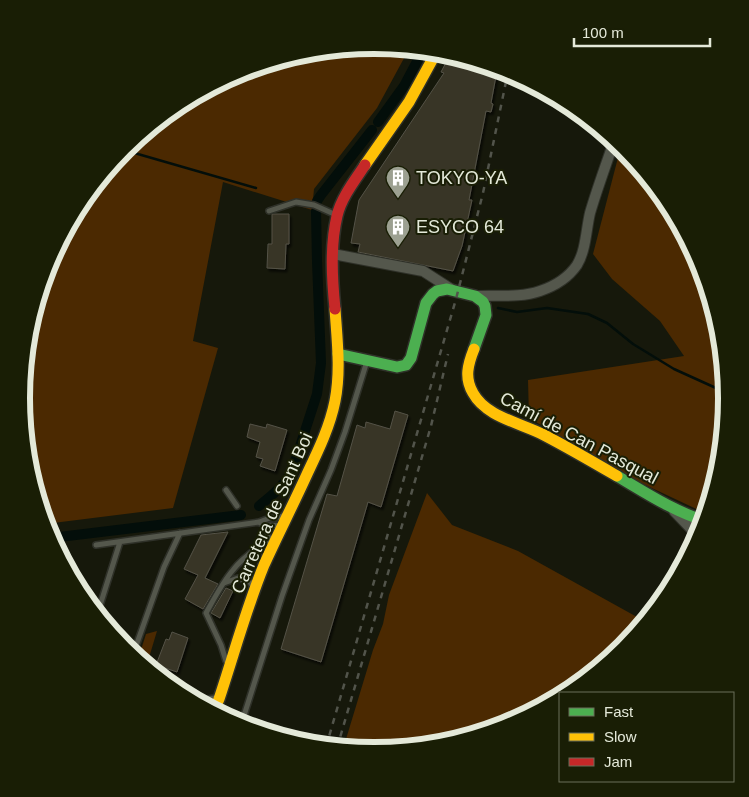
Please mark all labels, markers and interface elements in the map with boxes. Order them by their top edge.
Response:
scale bar [574,15,710,47]
text: 100 m [582,24,624,41]
building icon: TOKYO-YA [385,165,411,199]
place label: TOKYO-YA [416,168,507,188]
building icon: ESYCO 64 [385,214,411,248]
place label: ESYCO 64 [416,217,504,237]
street label: Camí de Can Pasqual [497,388,661,488]
street label: Carretera de Sant Boi [227,429,317,597]
legend [559,692,734,782]
text: Fast [604,703,634,720]
text: Slow [604,728,637,745]
text: Jam [604,753,632,770]

